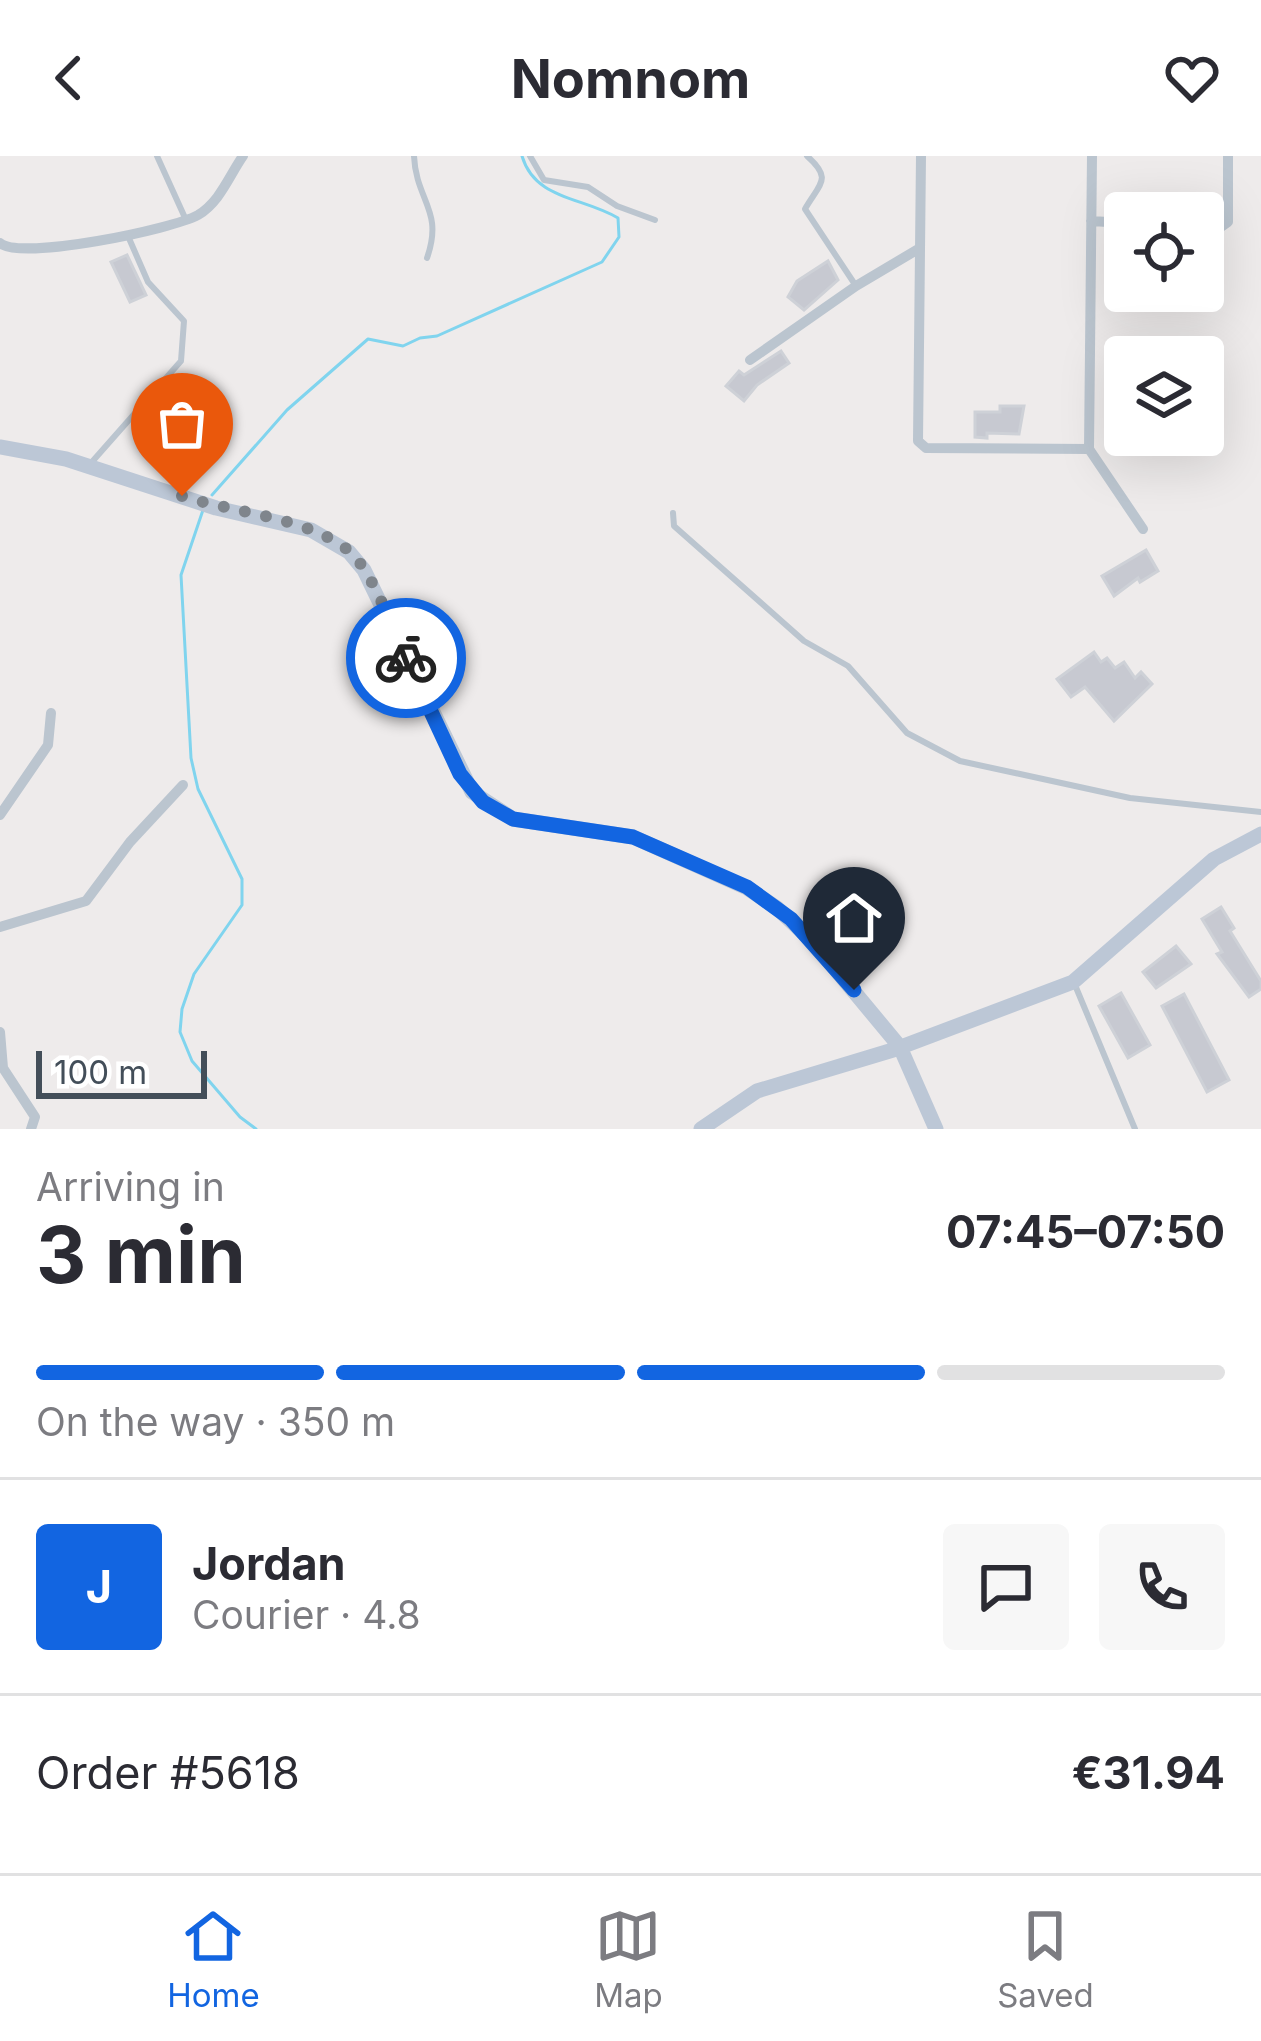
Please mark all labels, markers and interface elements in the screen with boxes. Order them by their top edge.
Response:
icon: back [36,45,102,111]
icon: heart [1159,45,1225,111]
text: Nomnom [511,46,750,111]
map controls [1104,192,1224,456]
button: locate [1104,192,1224,312]
button: layers [1104,336,1224,456]
pin [131,373,233,496]
icon: bag [149,391,215,457]
courier [346,598,466,718]
icon: bike [373,625,439,691]
pin [803,867,905,990]
icon: home [821,885,887,951]
scale bar [36,1045,207,1098]
text: 100 m [54,1052,147,1092]
text: Arriving in [36,1163,225,1210]
text: 07:45–07:50 [946,1204,1225,1259]
text: 3 min [36,1207,246,1302]
text: On the way · 350 m [36,1398,395,1445]
button: chat [943,1524,1069,1650]
button: phone [1099,1524,1225,1650]
text: Jordan [192,1536,346,1591]
text: J [86,1559,112,1614]
text: Courier · 4.8 [192,1591,421,1638]
text: Order #5618 [36,1745,300,1800]
text: €31.94 [1072,1745,1225,1800]
tab: Home [167,1903,260,2015]
tab: Map [594,1903,663,2015]
tab: Saved [997,1903,1094,2015]

